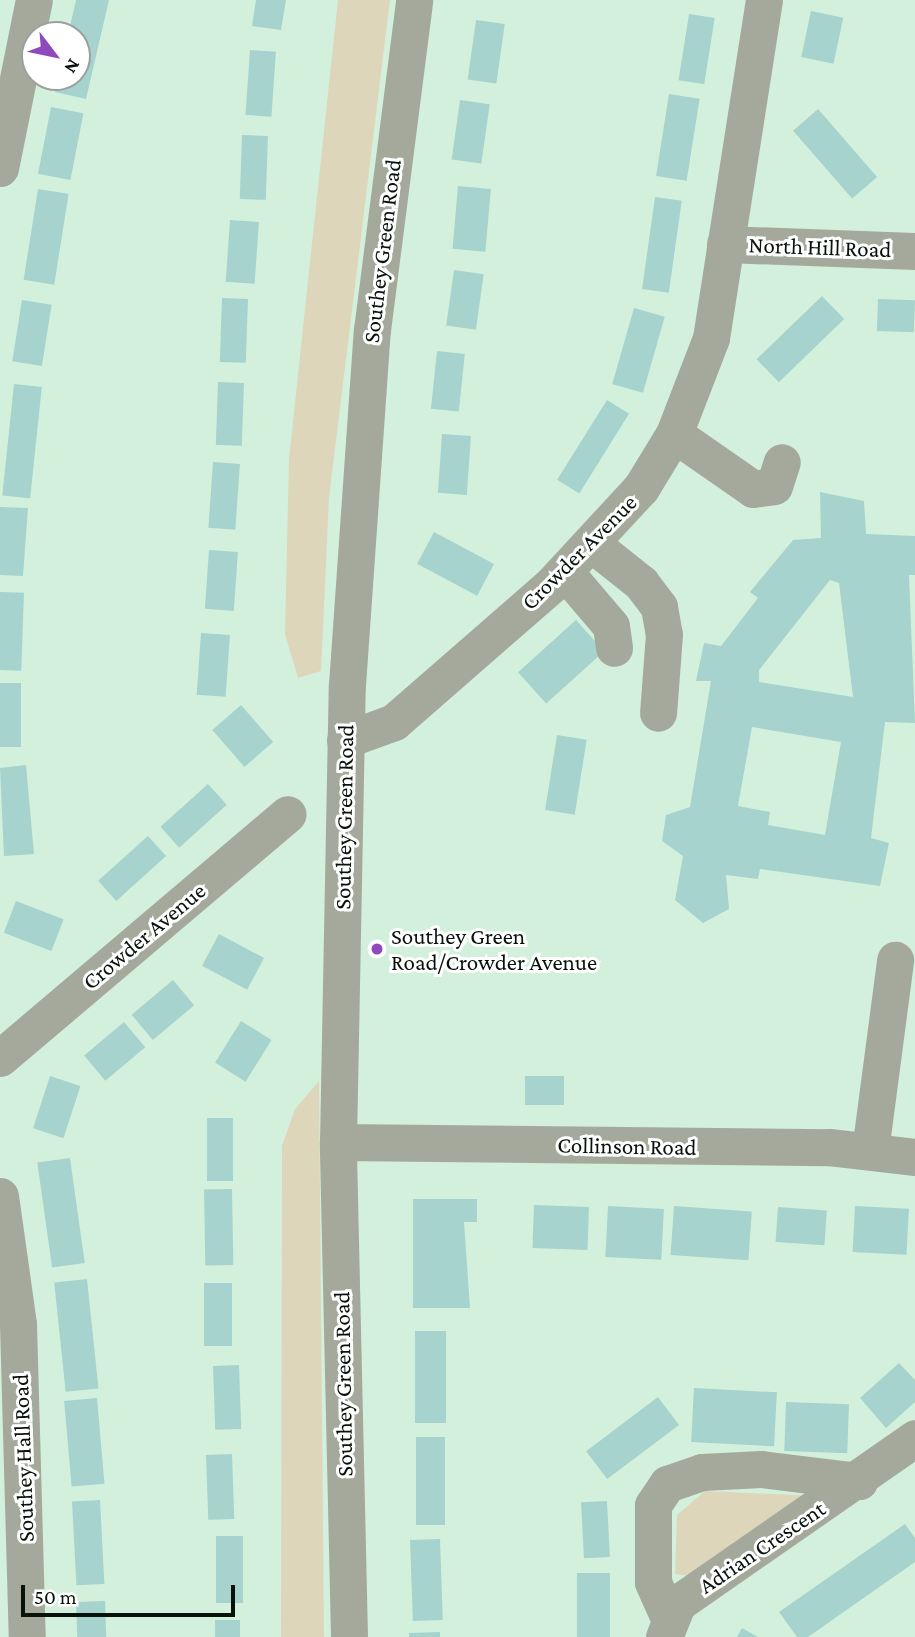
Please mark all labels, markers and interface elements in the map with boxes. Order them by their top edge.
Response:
north arrow [21,21,91,91]
text: N [60,55,85,77]
street label: Southey Green Road [357,157,407,345]
street label: North Hill Road [748,231,892,263]
street label: Crowder Avenue [516,489,642,615]
street label: Southey Green Road [329,724,359,910]
street label: Crowder Avenue [77,877,211,995]
place label: Southey Green Road/Crowder Avenue [391,922,597,976]
marker: Southey Green Road/Crowder Avenue [369,941,385,957]
street label: Collinson Road [557,1131,697,1161]
street label: Southey Green Road [328,1291,358,1477]
street label: Southey Hall Road [6,1374,40,1542]
street label: Adrian Crescent [694,1495,830,1599]
scale bar [24,1570,238,1614]
text: 50 m [34,1585,77,1609]

